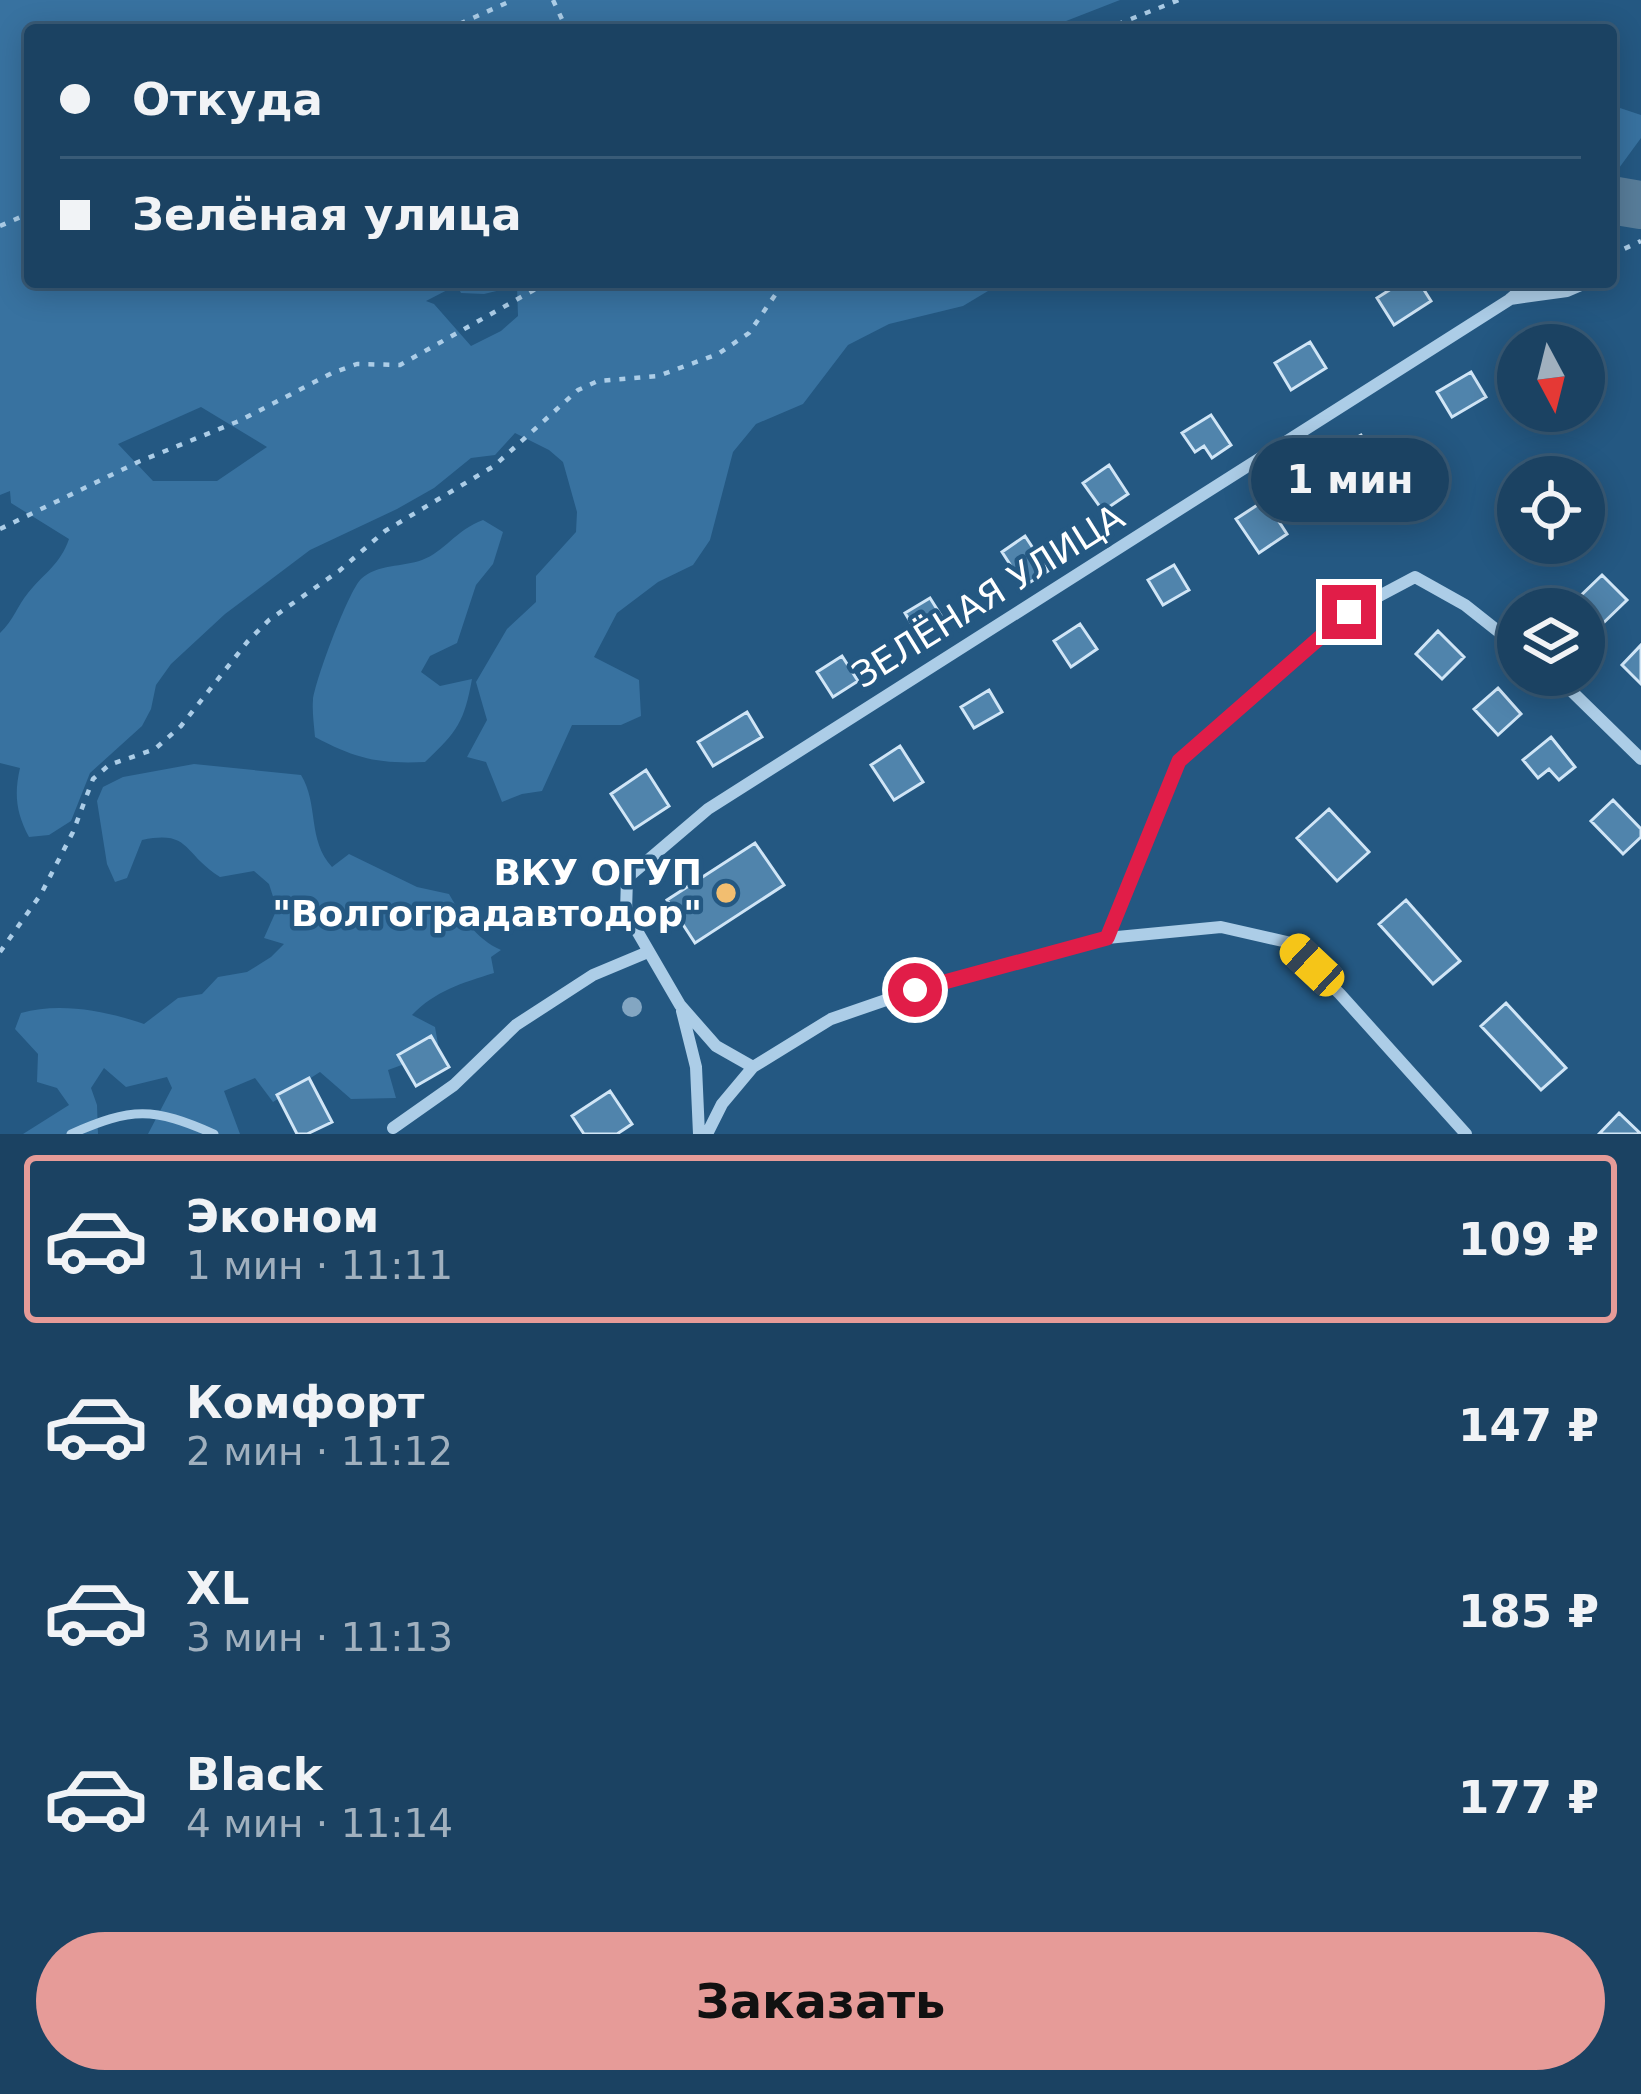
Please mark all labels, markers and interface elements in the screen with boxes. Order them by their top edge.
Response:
text: Откуда [132,73,323,126]
text: Зелёная улица [132,188,522,241]
north arrow [1497,324,1605,432]
map controls [1497,324,1605,696]
callout: 1 мин [1250,438,1448,522]
button: locate [1497,456,1605,564]
text: 1 мин [1287,457,1413,502]
street label: ЗЕЛЁНАЯ УЛИЦА [845,496,1132,696]
route end [1322,585,1376,639]
button: layers [1497,588,1605,696]
place label: ВКУ ОГУП "Волгоградавтодор" [272,852,702,934]
marker: ВКУ ОГУП "Волгоградавтодор" [713,880,739,906]
car [1273,927,1351,1003]
route start [888,963,942,1017]
icon: car [42,1185,150,1293]
text: Эконом [186,1190,379,1243]
text: 109 ₽ [1458,1213,1599,1266]
text: 1 мин · 11:11 [186,1243,453,1288]
icon: car [42,1371,150,1479]
text: Комфорт [186,1376,424,1429]
text: 147 ₽ [1458,1399,1599,1452]
text: 2 мин · 11:12 [186,1429,453,1474]
icon: car [42,1557,150,1665]
text: XL [186,1562,249,1615]
text: 185 ₽ [1458,1585,1599,1638]
text: 3 мин · 11:13 [186,1615,453,1660]
icon: car [42,1743,150,1851]
text: Black [186,1748,323,1801]
text: 177 ₽ [1458,1771,1599,1824]
text: 4 мин · 11:14 [186,1801,453,1846]
button: Заказать [36,1932,1605,2070]

